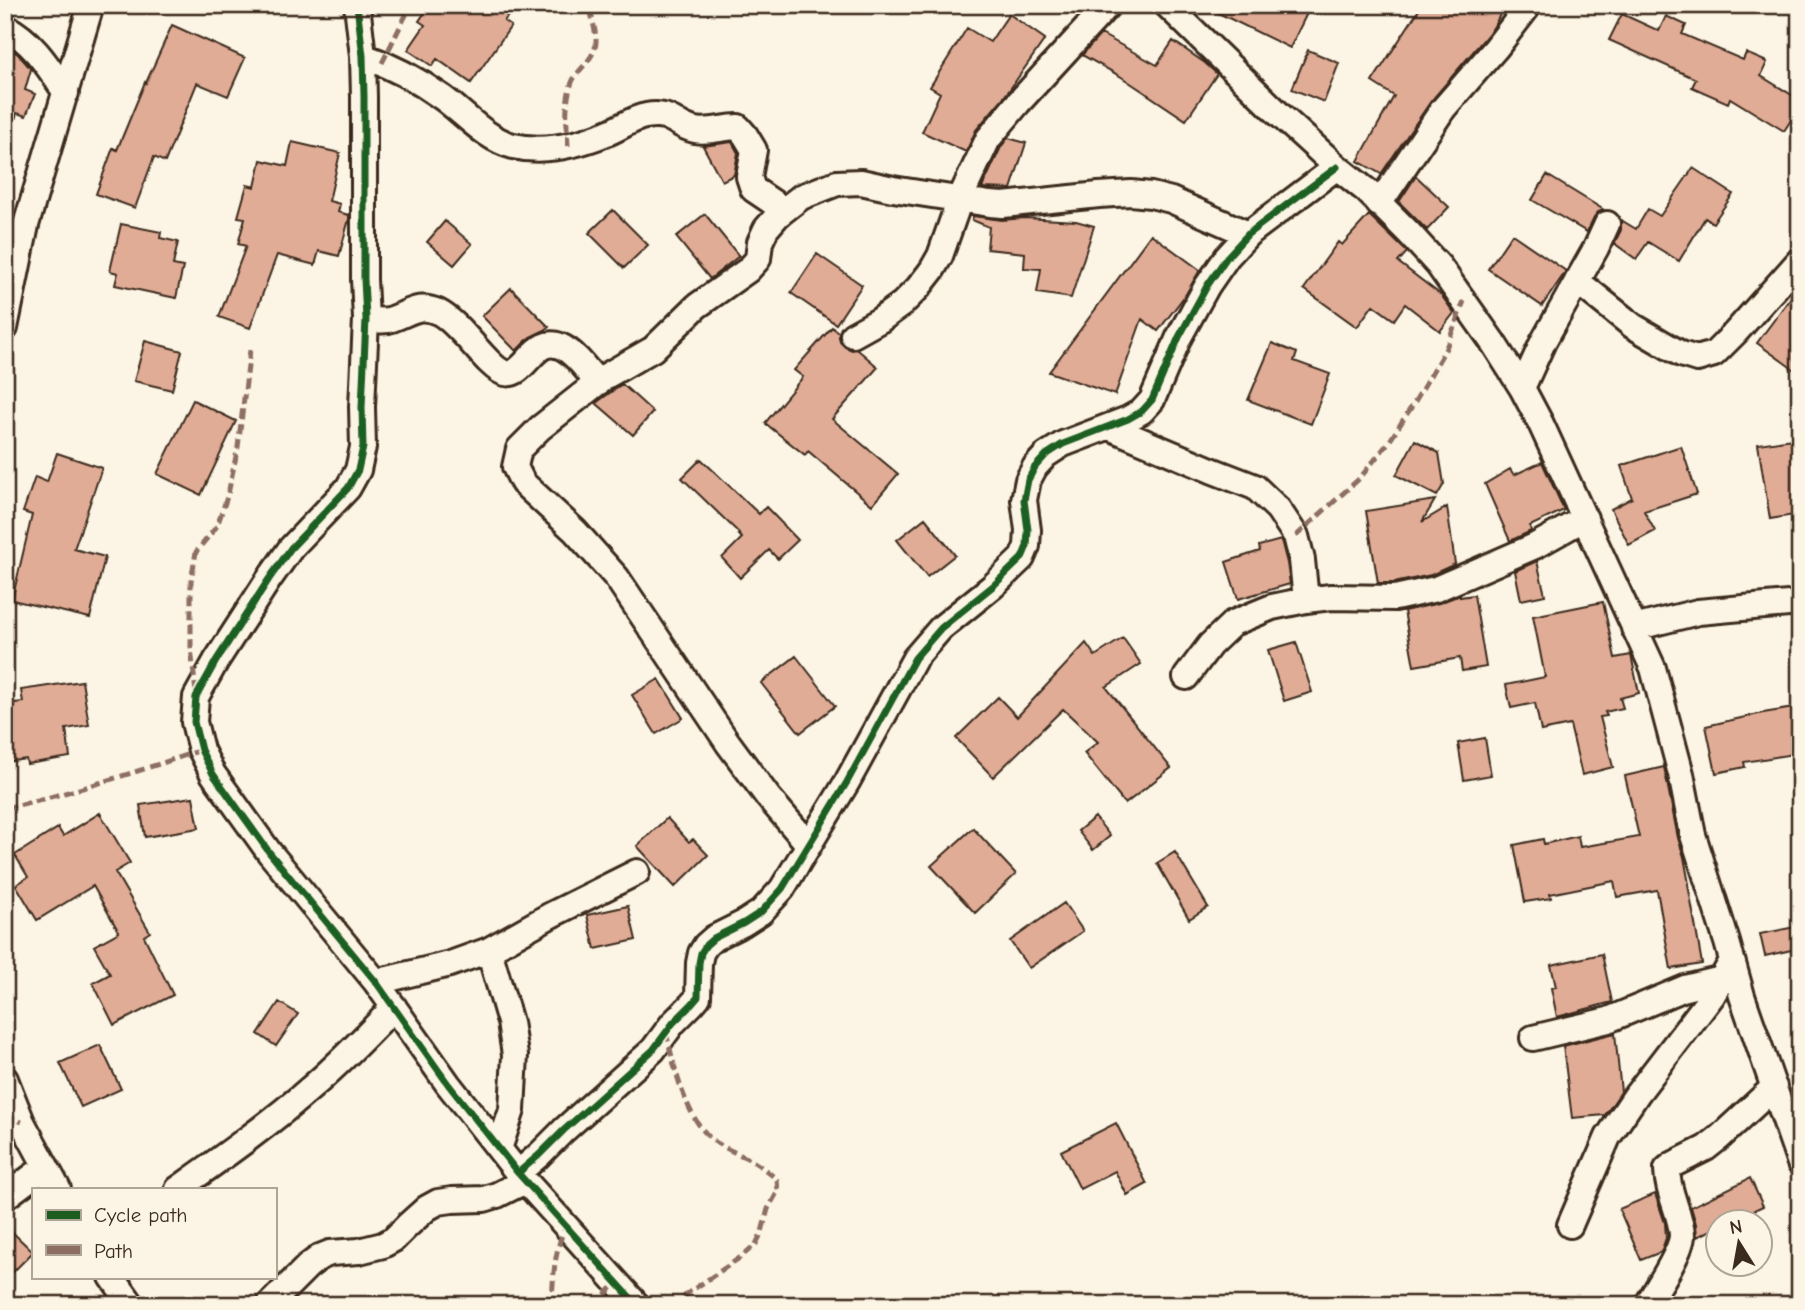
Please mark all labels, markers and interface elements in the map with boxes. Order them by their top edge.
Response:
legend [32,1188,276,1278]
text: Cycle path [94,1203,187,1227]
north arrow [1703,1208,1773,1278]
text: N [1728,1215,1744,1239]
text: Path [94,1239,133,1263]

